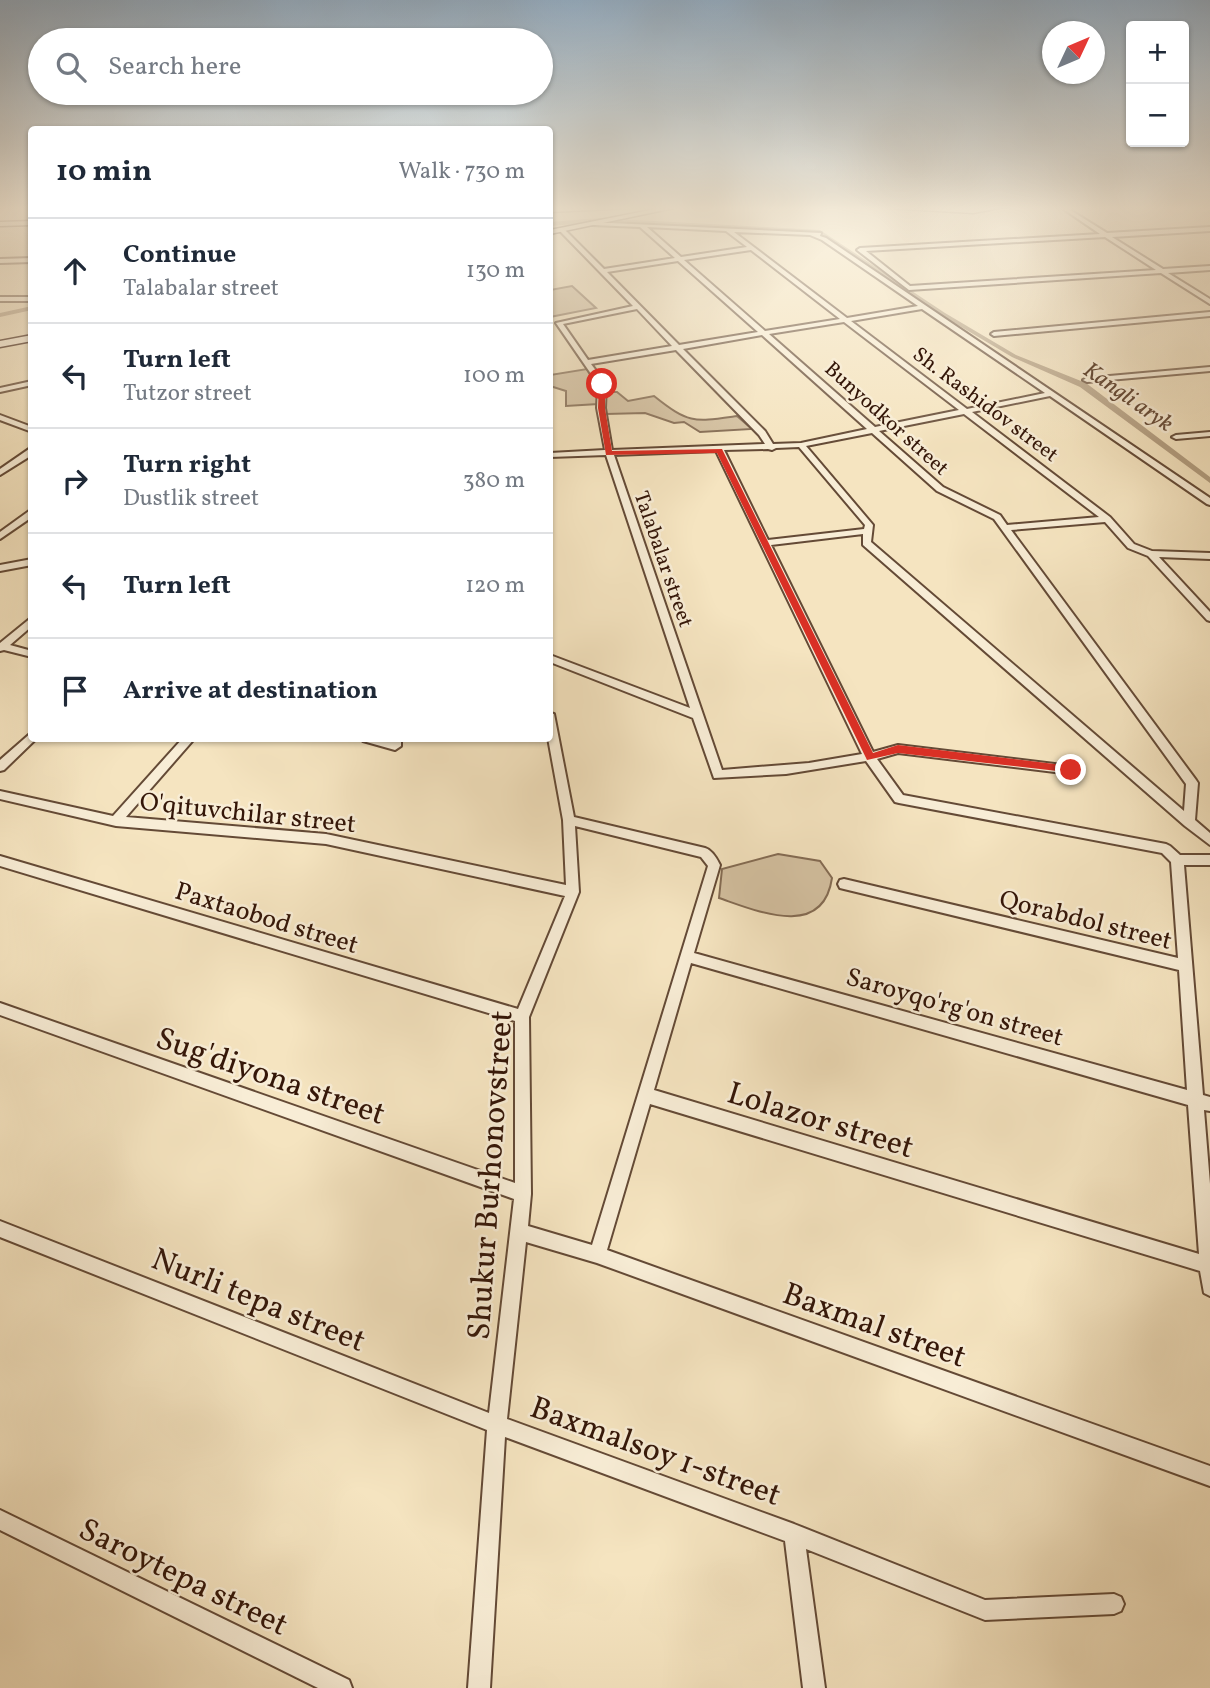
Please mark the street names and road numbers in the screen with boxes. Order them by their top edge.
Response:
street label: Sh. Rashidov street [906,341,1064,470]
street label: Bunyodkor street [817,355,955,483]
street label: Talabalar street [626,487,699,632]
street label: O'qituvchilar street [138,785,358,843]
street label: Paxtaobod street [170,874,362,964]
street label: Qorabdol street [995,882,1176,960]
street label: Saroyqo'rg'on street [841,960,1068,1056]
street label: Shukur Burhonovstreet [459,1009,525,1341]
street label: Sug'diyona street [149,1018,391,1138]
street label: Lolazor street [721,1073,919,1171]
street label: Nurli tepa street [144,1239,372,1365]
street label: Baxmal street [776,1273,972,1380]
street label: Baxmalsoy 1-street [523,1387,787,1519]
street label: Saroytepa street [71,1509,295,1648]

